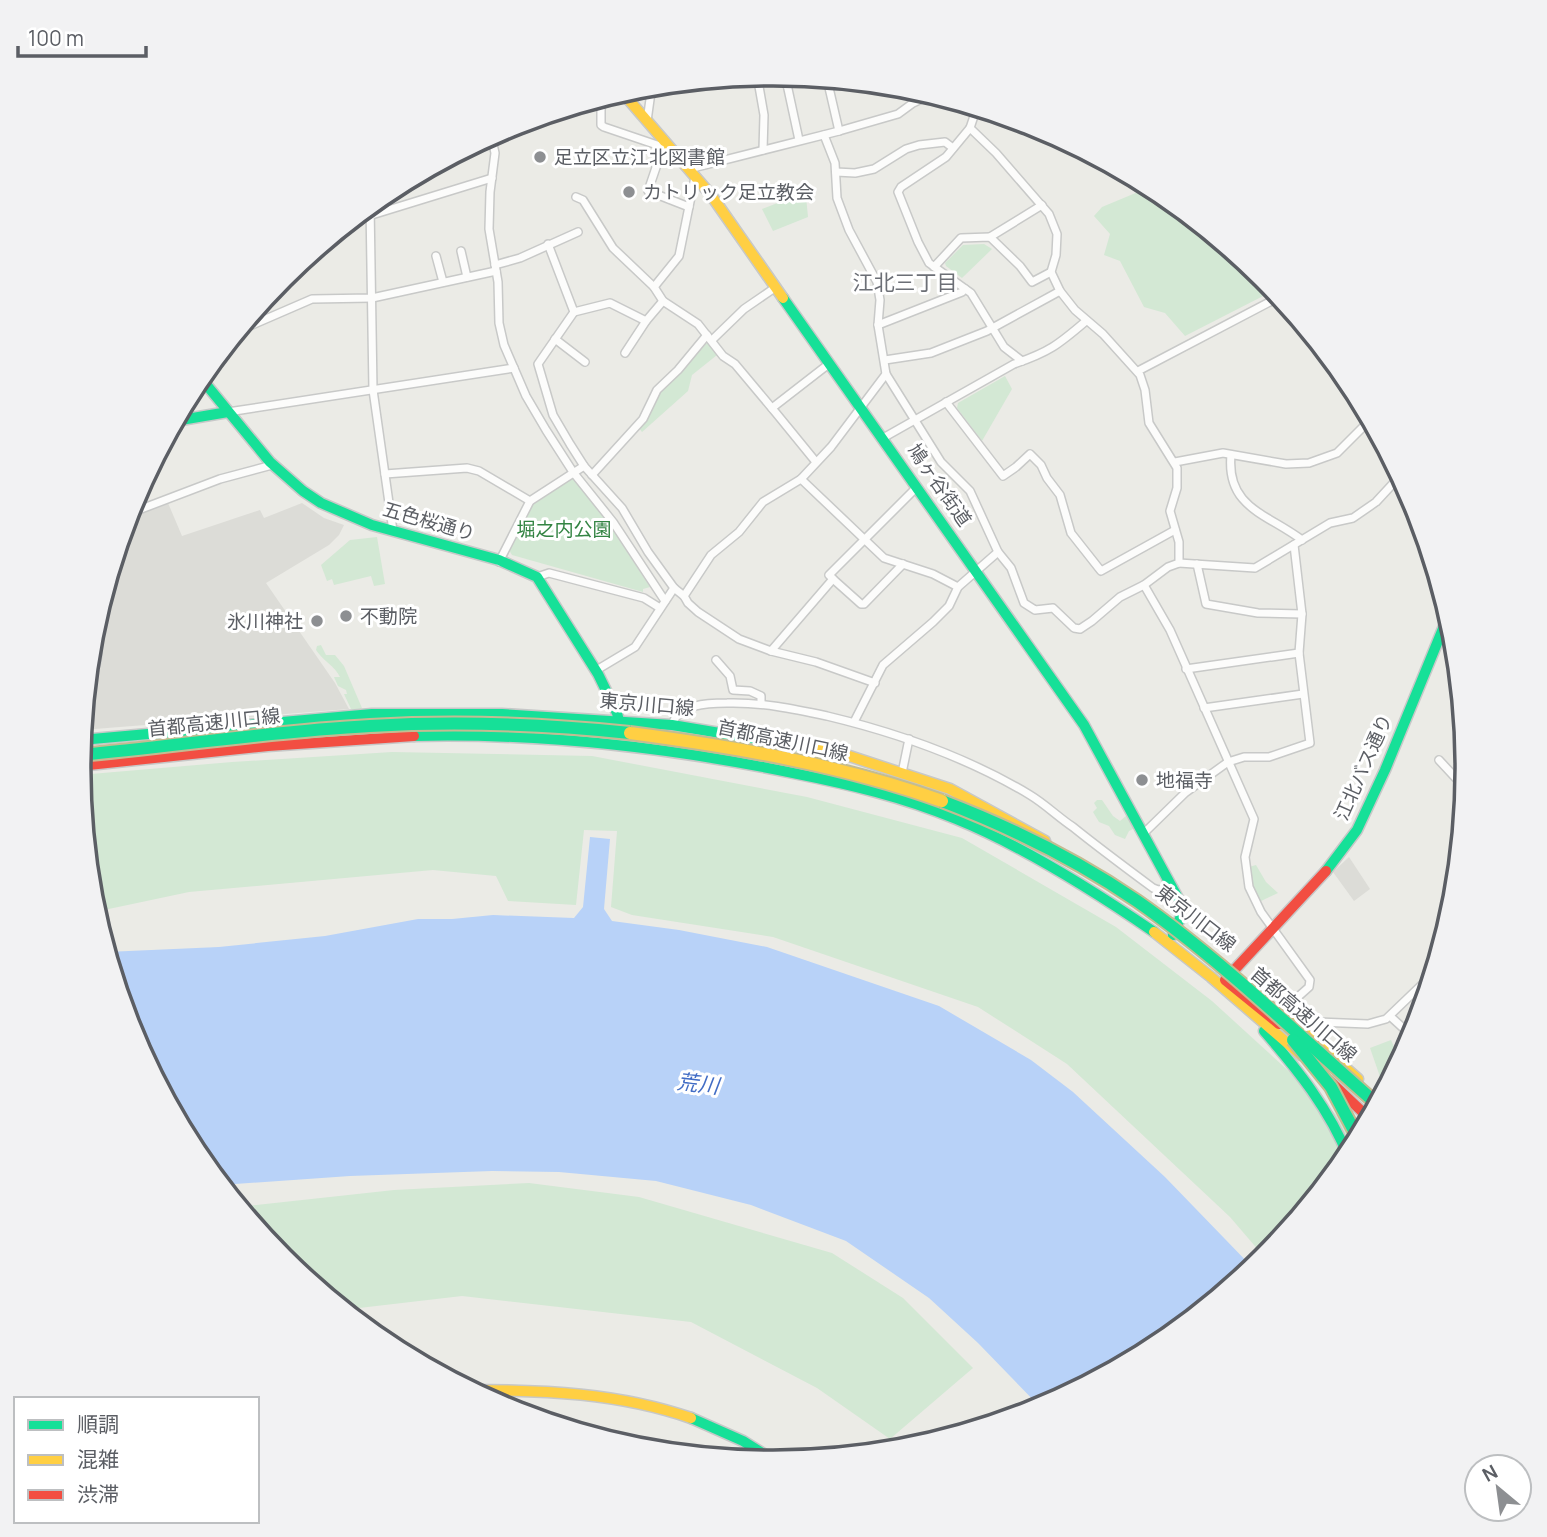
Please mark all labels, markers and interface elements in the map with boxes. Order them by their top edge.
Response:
scale bar [18,14,145,58]
text: 100 m [28,24,84,52]
place label: 足立区立江北図書館 [554,144,725,170]
marker: 足立区立江北図書館 [532,149,548,165]
place label: カトリック足立教会 [643,179,814,205]
marker: カトリック足立教会 [621,184,637,200]
district label: 江北三丁目 [853,268,958,296]
street label: 鳩ヶ谷街道 [902,439,978,531]
street label: 五色桜通り [380,495,478,547]
park label: 堀之内公園 [516,516,612,542]
place label: 不動院 [360,603,417,629]
place label: 氷川神社 [227,608,303,634]
marker: 不動院 [338,608,354,624]
marker: 氷川神社 [309,613,325,629]
street label: 東京川口線 [599,687,695,721]
street label: 首都高速川口線 [146,702,282,742]
street label: 江北バス通り [1328,710,1398,824]
street label: 首都高速川口線 [715,713,851,767]
place label: 地福寺 [1156,767,1213,793]
marker: 地福寺 [1134,772,1150,788]
street label: 東京川口線 [1151,879,1241,957]
street label: 首都高速川口線 [1245,961,1363,1067]
water label: 荒川 [676,1067,723,1100]
legend [14,1397,259,1523]
text: 順調 [77,1410,119,1438]
text: 混雑 [77,1445,119,1473]
north arrow [1463,1453,1533,1523]
text: N [1477,1458,1502,1488]
text: 渋滞 [77,1480,119,1508]

